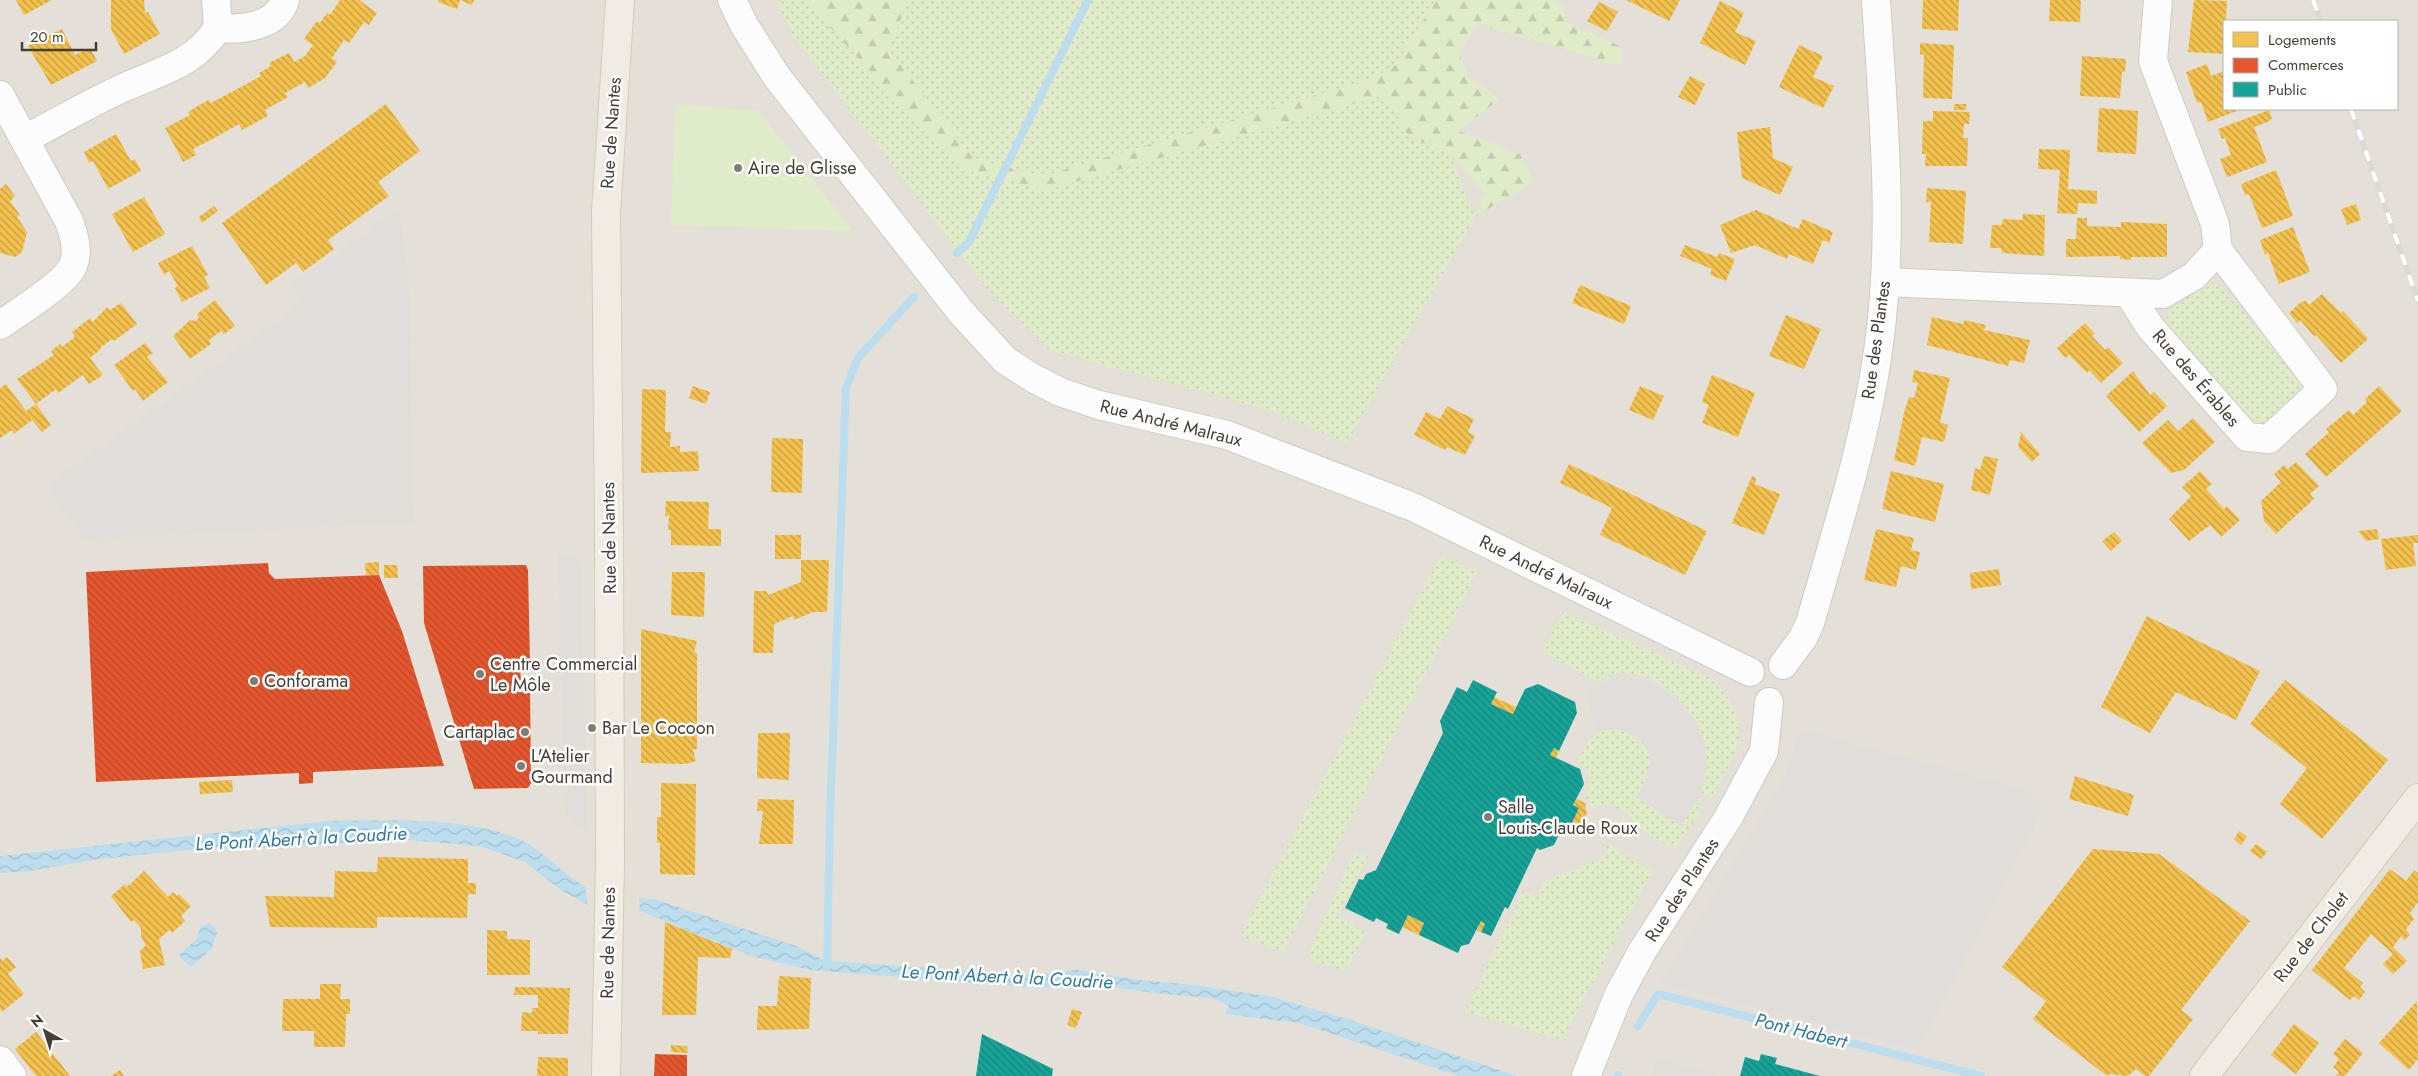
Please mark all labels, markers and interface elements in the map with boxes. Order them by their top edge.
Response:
scale bar [22,20,96,52]
legend [2223,20,2398,110]
text: 20 m [30,26,64,48]
text: Logements [2268,29,2336,51]
text: Commerces [2268,54,2343,76]
street label: Rue de Nantes [594,76,628,190]
text: Public [2268,79,2307,101]
place label: Aire de Glisse [748,155,857,181]
marker: Aire de Glisse [732,162,744,174]
street label: Rue des Plantes [1855,279,1897,401]
street label: Rue des Érables [2146,323,2246,433]
street label: Rue André Malraux [1097,393,1245,453]
street label: Rue de Nantes [595,482,623,594]
street label: Rue André Malraux [1475,528,1618,616]
place label: Centre Commercial Le Môle [490,651,637,698]
place label: Conforama [264,668,348,694]
marker: Centre Commercial Le Môle [474,668,486,680]
marker: Conforama [248,675,260,687]
place label: Bar Le Cocoon [602,715,715,741]
place label: Cartaplac [443,719,515,745]
marker: Bar Le Cocoon [586,722,598,734]
marker: Cartaplac [519,726,531,738]
place label: L'Atelier Gourmand [531,743,613,790]
marker: L'Atelier Gourmand [515,760,527,772]
place label: Salle Louis-Claude Roux [1498,794,1638,841]
marker: Salle Louis-Claude Roux [1482,811,1494,823]
water label: Le Pont Abert à la Coudrie [195,819,408,858]
street label: Rue des Plantes [1639,833,1725,947]
street label: Rue de Cholet [2267,886,2355,988]
street label: Rue de Nantes [594,887,622,999]
water label: Le Pont Abert à la Coudrie [901,957,1114,996]
north arrow [20,1006,70,1056]
water label: Pont Habert [1752,1006,1851,1055]
text: N [26,1010,47,1032]

